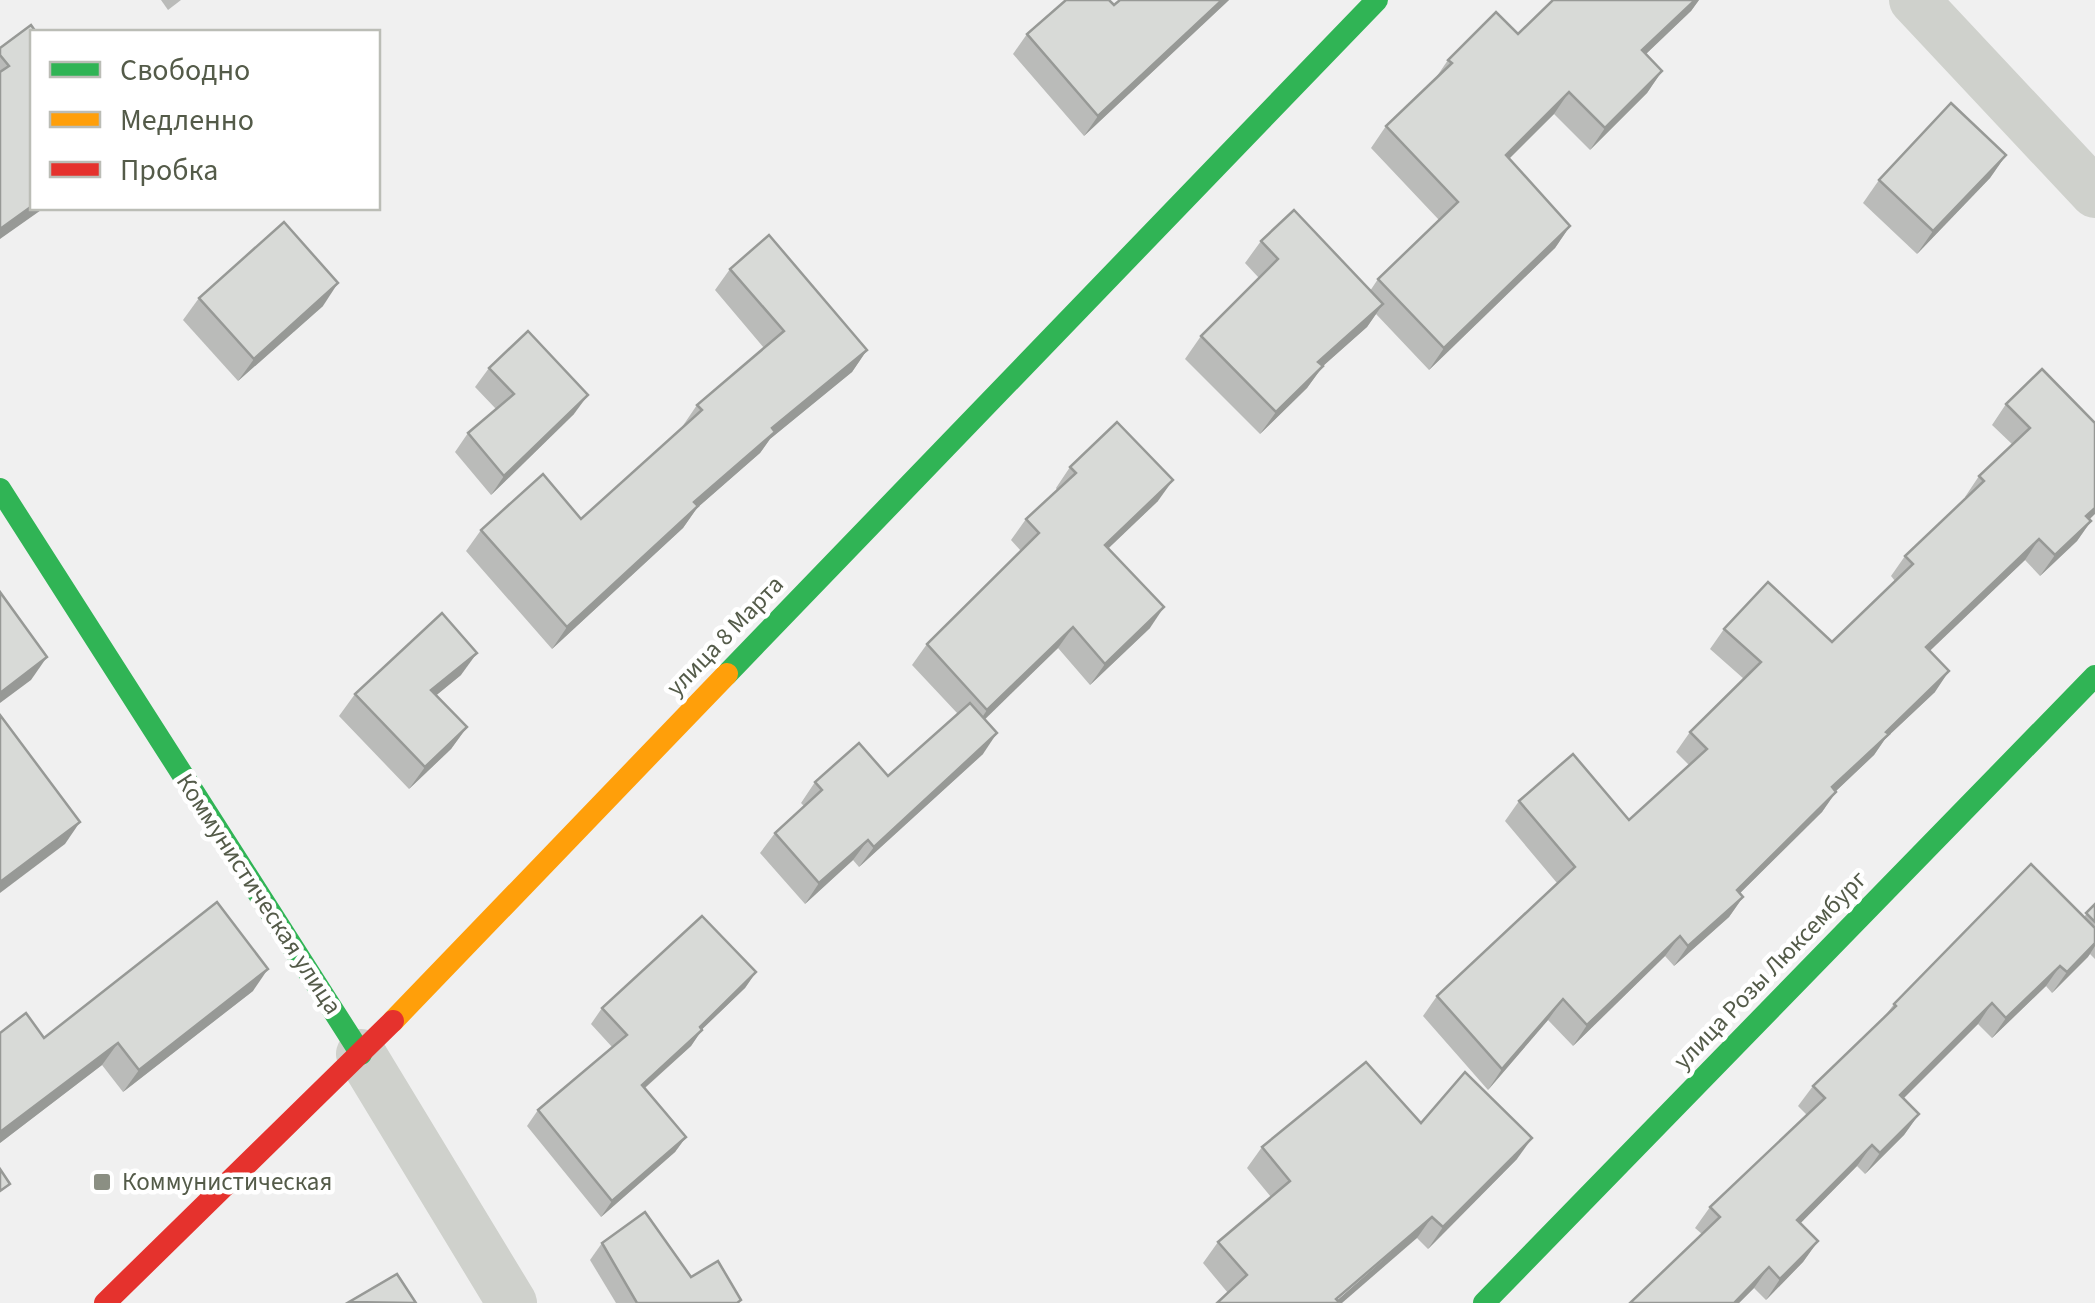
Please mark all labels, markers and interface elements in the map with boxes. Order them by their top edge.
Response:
legend [30,30,380,210]
text: Свободно [120,49,250,92]
text: Медленно [120,99,254,142]
text: Пробка [120,149,218,192]
street label: улица 8 Марта [658,567,792,705]
street label: Коммунистическая улица [167,766,351,1022]
street label: улица Розы Люксембург [1665,862,1875,1078]
place label: Коммунистическая [122,1164,332,1200]
marker: Коммунистическая [91,1171,113,1193]

